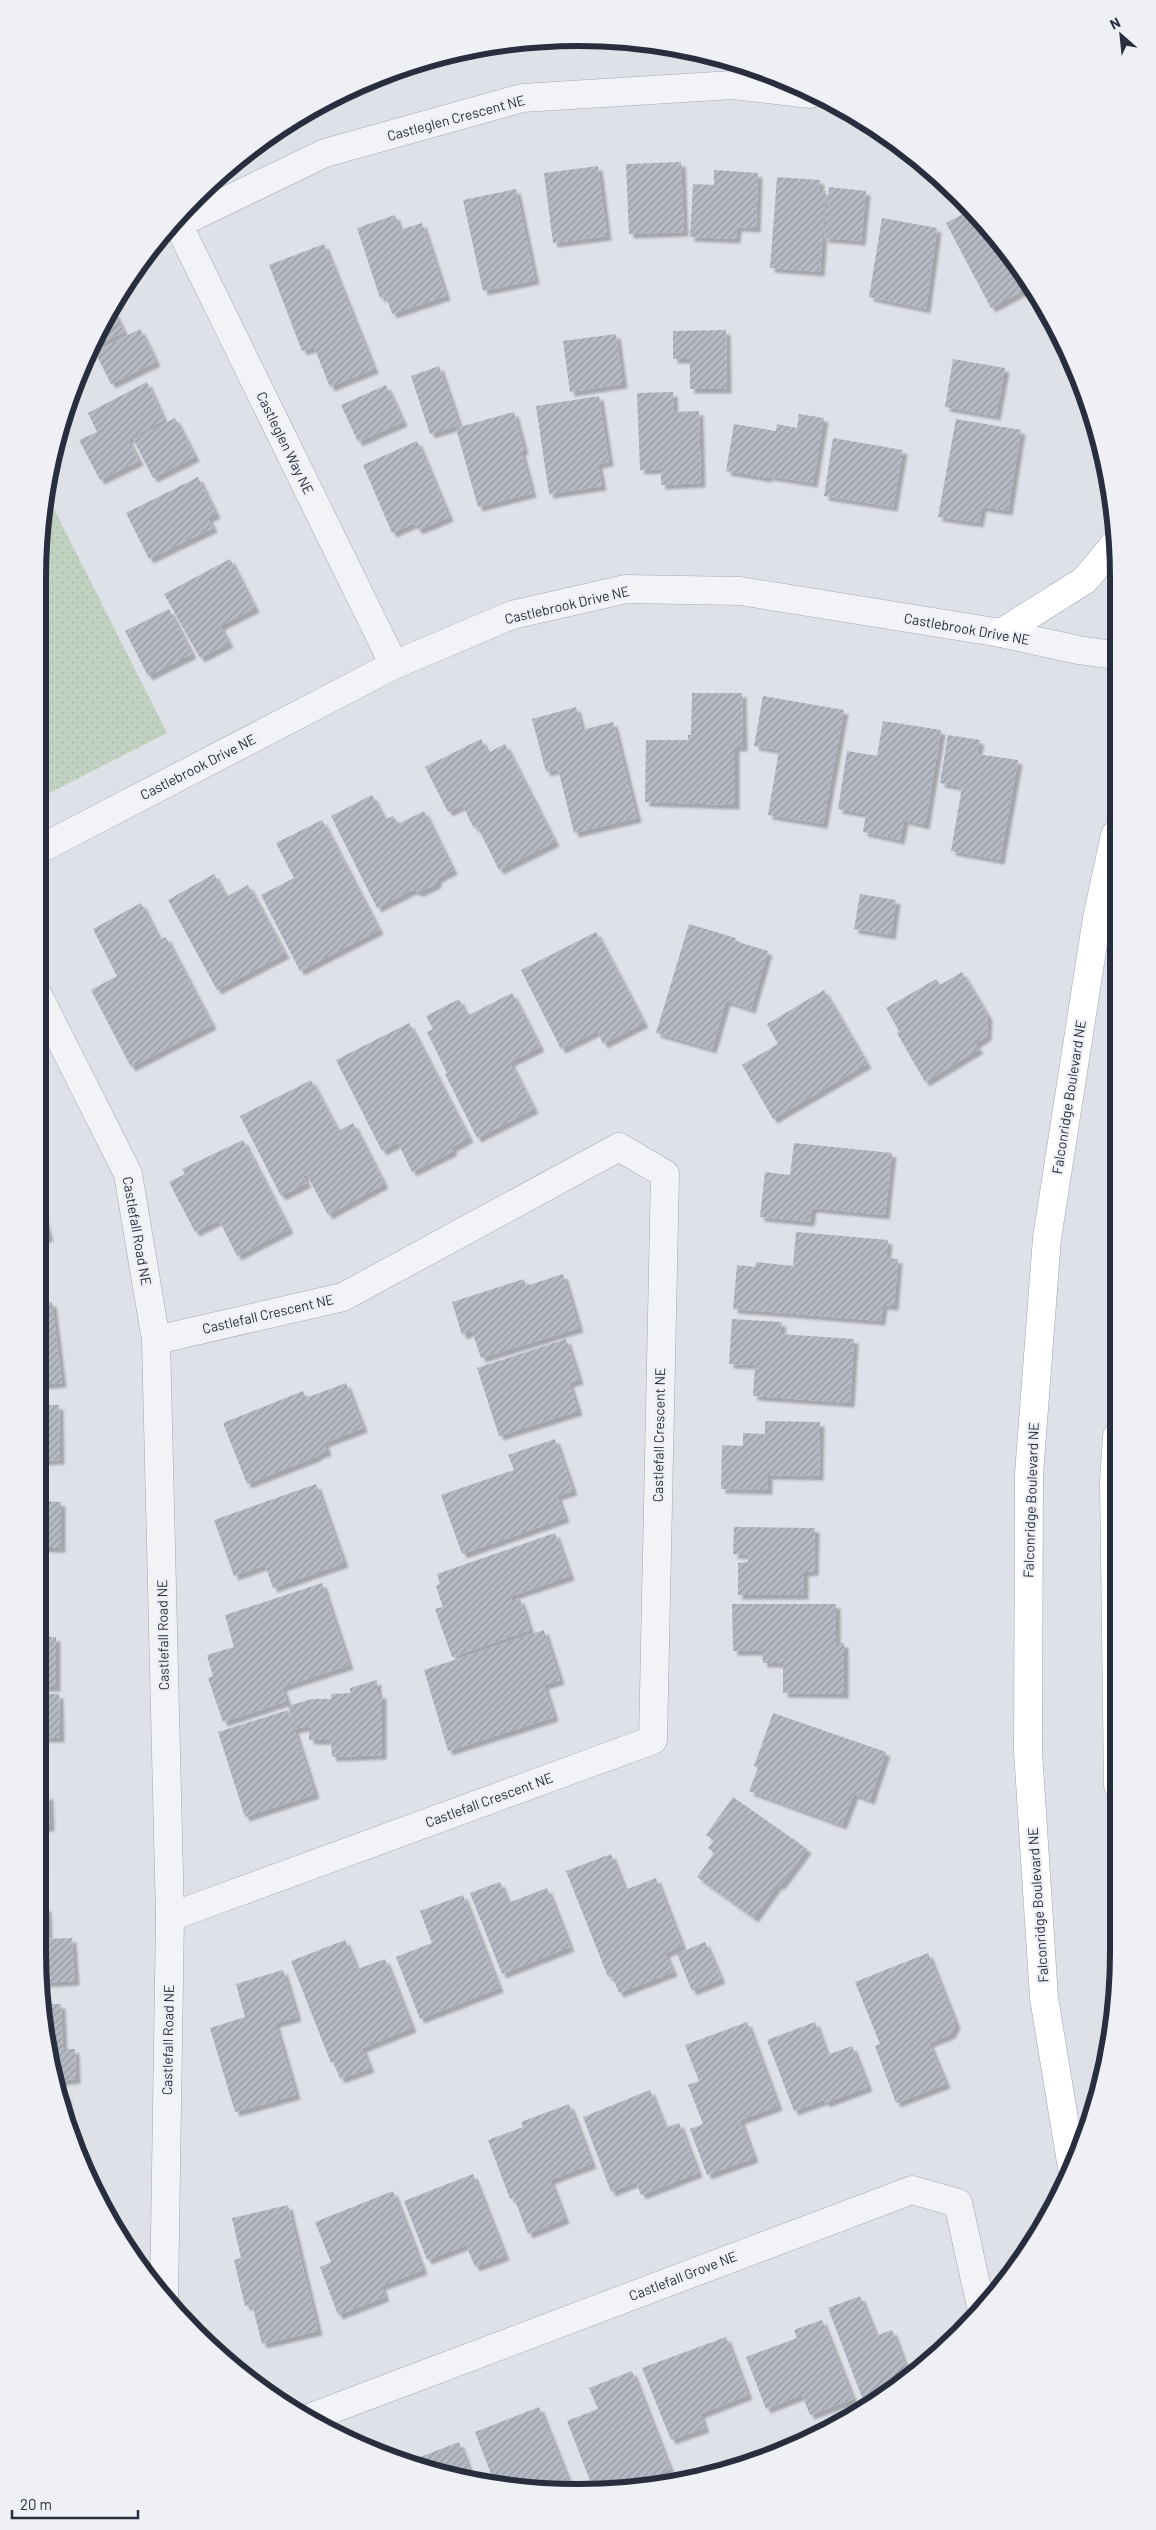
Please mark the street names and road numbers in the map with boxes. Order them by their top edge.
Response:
street label: Castleglen Crescent NE [385,91,527,144]
street label: Castleglen Way NE [253,389,318,497]
street label: Castlebrook Drive NE [503,582,631,627]
street label: Castlebrook Drive NE [903,609,1031,648]
street label: Castlebrook Drive NE [137,730,258,803]
street label: Falconridge Boulevard NE [1048,1019,1089,1175]
street label: Castlefall Road NE [120,1175,155,1287]
street label: Castlefall Crescent NE [200,1290,335,1337]
street label: Castlefall Crescent NE [649,1368,668,1502]
street label: Falconridge Boulevard NE [1019,1422,1042,1578]
street label: Castlefall Road NE [153,1580,172,1690]
street label: Castlefall Crescent NE [423,1769,555,1831]
street label: Falconridge Boulevard NE [1024,1827,1051,1983]
street label: Castlefall Road NE [158,1985,177,2095]
street label: Castlefall Grove NE [626,2247,739,2304]

